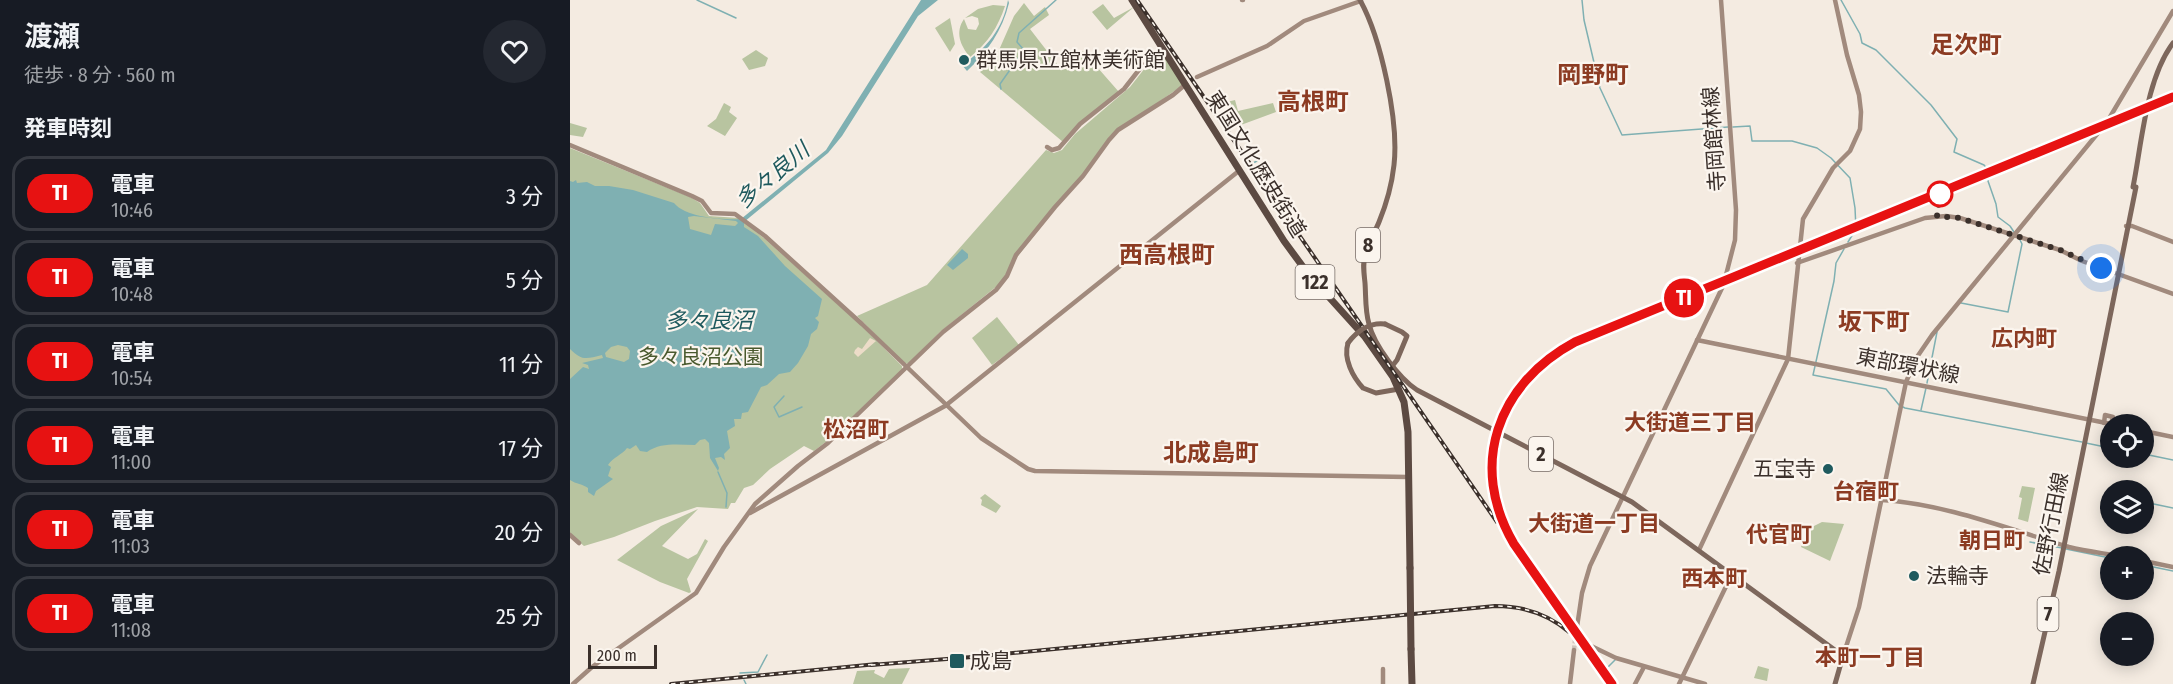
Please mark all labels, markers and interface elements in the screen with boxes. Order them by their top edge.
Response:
text: 渡瀬 [24,20,80,53]
button: heart [483,20,546,83]
district label: 足次町 [1930,31,2002,59]
place label: 群馬県立館林美術館 [976,47,1165,73]
marker: 群馬県立館林美術館 [957,53,971,67]
district label: 岡野町 [1557,61,1629,89]
text: 徒歩 · 8 分 · 560 m [24,63,176,87]
street label: 東国文化歴史街道 [1200,86,1312,242]
street label: 寺岡館林線 [1697,86,1731,192]
district label: 高根町 [1277,88,1349,116]
text: 発車時刻 [24,115,112,142]
water label: 多々良川 [730,135,816,214]
text: 電車 [111,171,155,198]
text: TI [52,180,68,206]
unlabelled marker [1927,181,1953,207]
text: 3 分 [506,183,543,210]
text: 10:46 [111,198,153,222]
road number: 8 [1356,228,1380,262]
district label: 西高根町 [1119,241,1215,269]
your location [2086,253,2116,283]
text: 電車 [111,255,155,282]
text: TI [52,264,68,290]
road number: 122 [1296,265,1334,299]
text: 5 分 [506,267,543,294]
line badge: TI [1657,278,1711,318]
text: 10:48 [111,282,153,306]
text: TI [1676,285,1692,311]
water label: 多々良沼 [665,307,756,334]
district label: 坂下町 [1838,308,1910,336]
district label: 広内町 [1991,325,2057,352]
text: 電車 [111,339,155,366]
street label: 東部環状線 [1854,343,1962,389]
park label: 多々良沼公園 [638,344,764,370]
text: TI [52,348,68,374]
text: 11 分 [499,351,543,378]
text: 10:54 [111,366,152,390]
district label: 大街道三丁目 [1624,409,1756,436]
map controls [2100,414,2154,666]
button: locate [2100,414,2154,468]
district label: 松沼町 [823,416,889,443]
text: 電車 [111,423,155,450]
text: TI [52,432,68,458]
text: 17 分 [498,435,543,462]
road number: 2 [1529,437,1553,471]
district label: 北成島町 [1163,439,1259,467]
text: 11:00 [111,450,151,474]
place label: 五宝寺 [1753,456,1816,482]
marker: 五宝寺 [1821,462,1835,476]
street label: 佐野行田線 [2028,470,2074,578]
district label: 台宿町 [1833,478,1899,505]
button: layers [2100,480,2154,534]
text: 電車 [111,507,155,534]
district label: 大街道一丁目 [1528,510,1660,537]
text: TI [52,516,68,542]
text: 20 分 [495,519,543,546]
district label: 代官町 [1746,521,1812,548]
district label: 朝日町 [1959,527,2025,554]
text: 11:03 [111,534,150,558]
button: + [2100,546,2154,600]
place label: 法輪寺 [1926,563,1989,589]
district label: 西本町 [1681,565,1747,592]
marker: 法輪寺 [1907,569,1921,583]
text: 電車 [111,591,155,618]
road number: 7 [2038,597,2058,631]
text: TI [52,600,68,626]
text: 25 分 [496,603,543,630]
button: − [2100,612,2154,666]
text: 11:08 [111,618,151,642]
scale bar [588,642,657,670]
district label: 本町一丁目 [1815,644,1925,671]
text: 200 m [597,646,637,665]
place label: 成島 [970,648,1012,674]
marker: 成島 [948,652,966,670]

